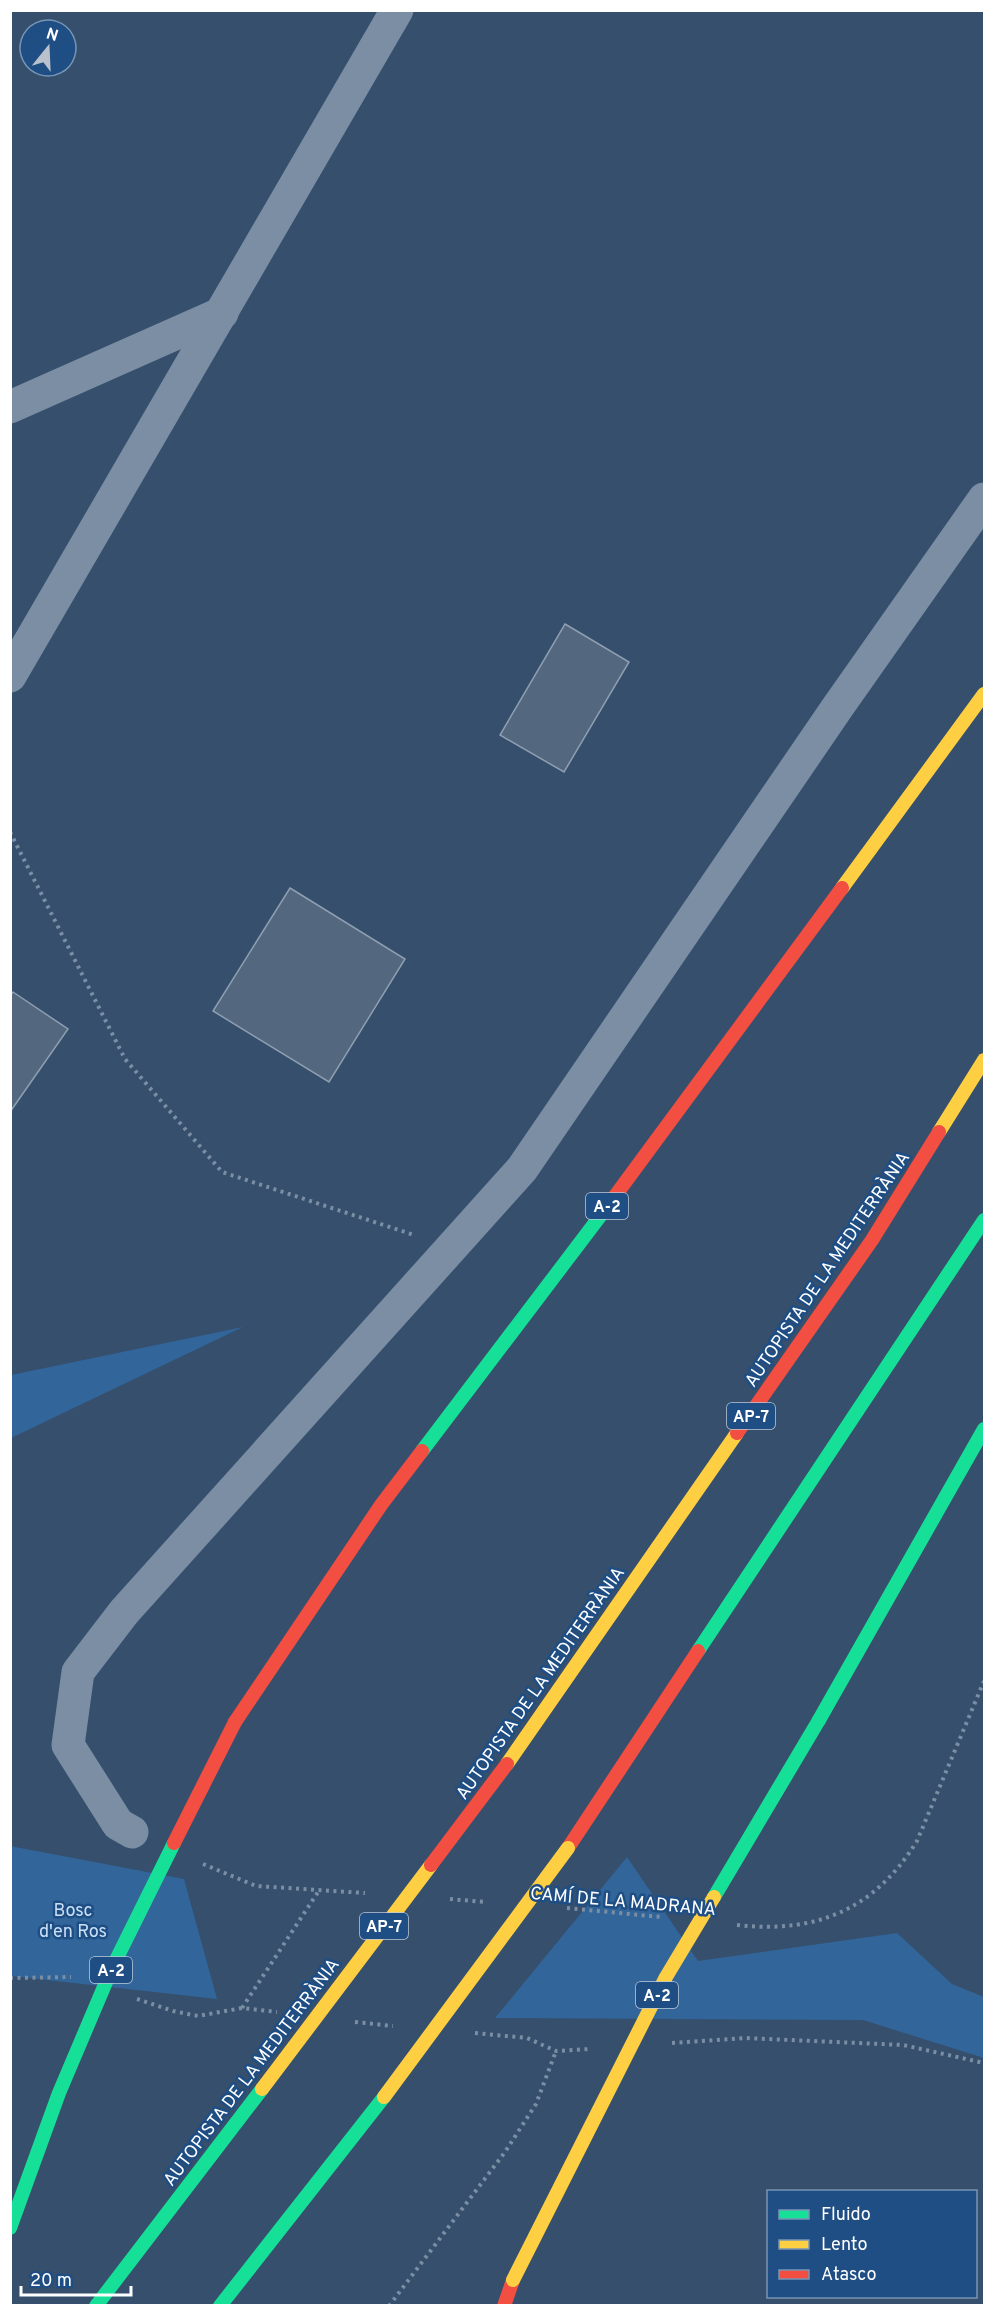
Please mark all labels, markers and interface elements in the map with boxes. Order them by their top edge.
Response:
north arrow [18,18,78,78]
text: N [43,24,61,47]
street label: AUTOPISTA DE LA MEDITERRÀNIA [739,1146,916,1392]
road number: A-2 [586,1193,628,1219]
road number: AP-7 [727,1403,775,1429]
street label: AUTOPISTA DE LA MEDITERRÀNIA [450,1562,631,1805]
street label: CAMÍ DE LA MADRANA [529,1881,717,1922]
park label: Bosc d'en Ros [39,1900,107,1944]
road number: AP-7 [360,1913,408,1939]
street label: AUTOPISTA DE LA MEDITERRÀNIA [157,1953,345,2191]
road number: A-2 [90,1957,132,1983]
road number: A-2 [636,1982,678,2008]
legend [767,2190,977,2298]
text: Fluido [821,2204,871,2227]
text: Lento [821,2234,867,2257]
scale bar [21,2259,130,2297]
text: Atasco [821,2264,877,2287]
text: 20 m [30,2270,72,2293]

